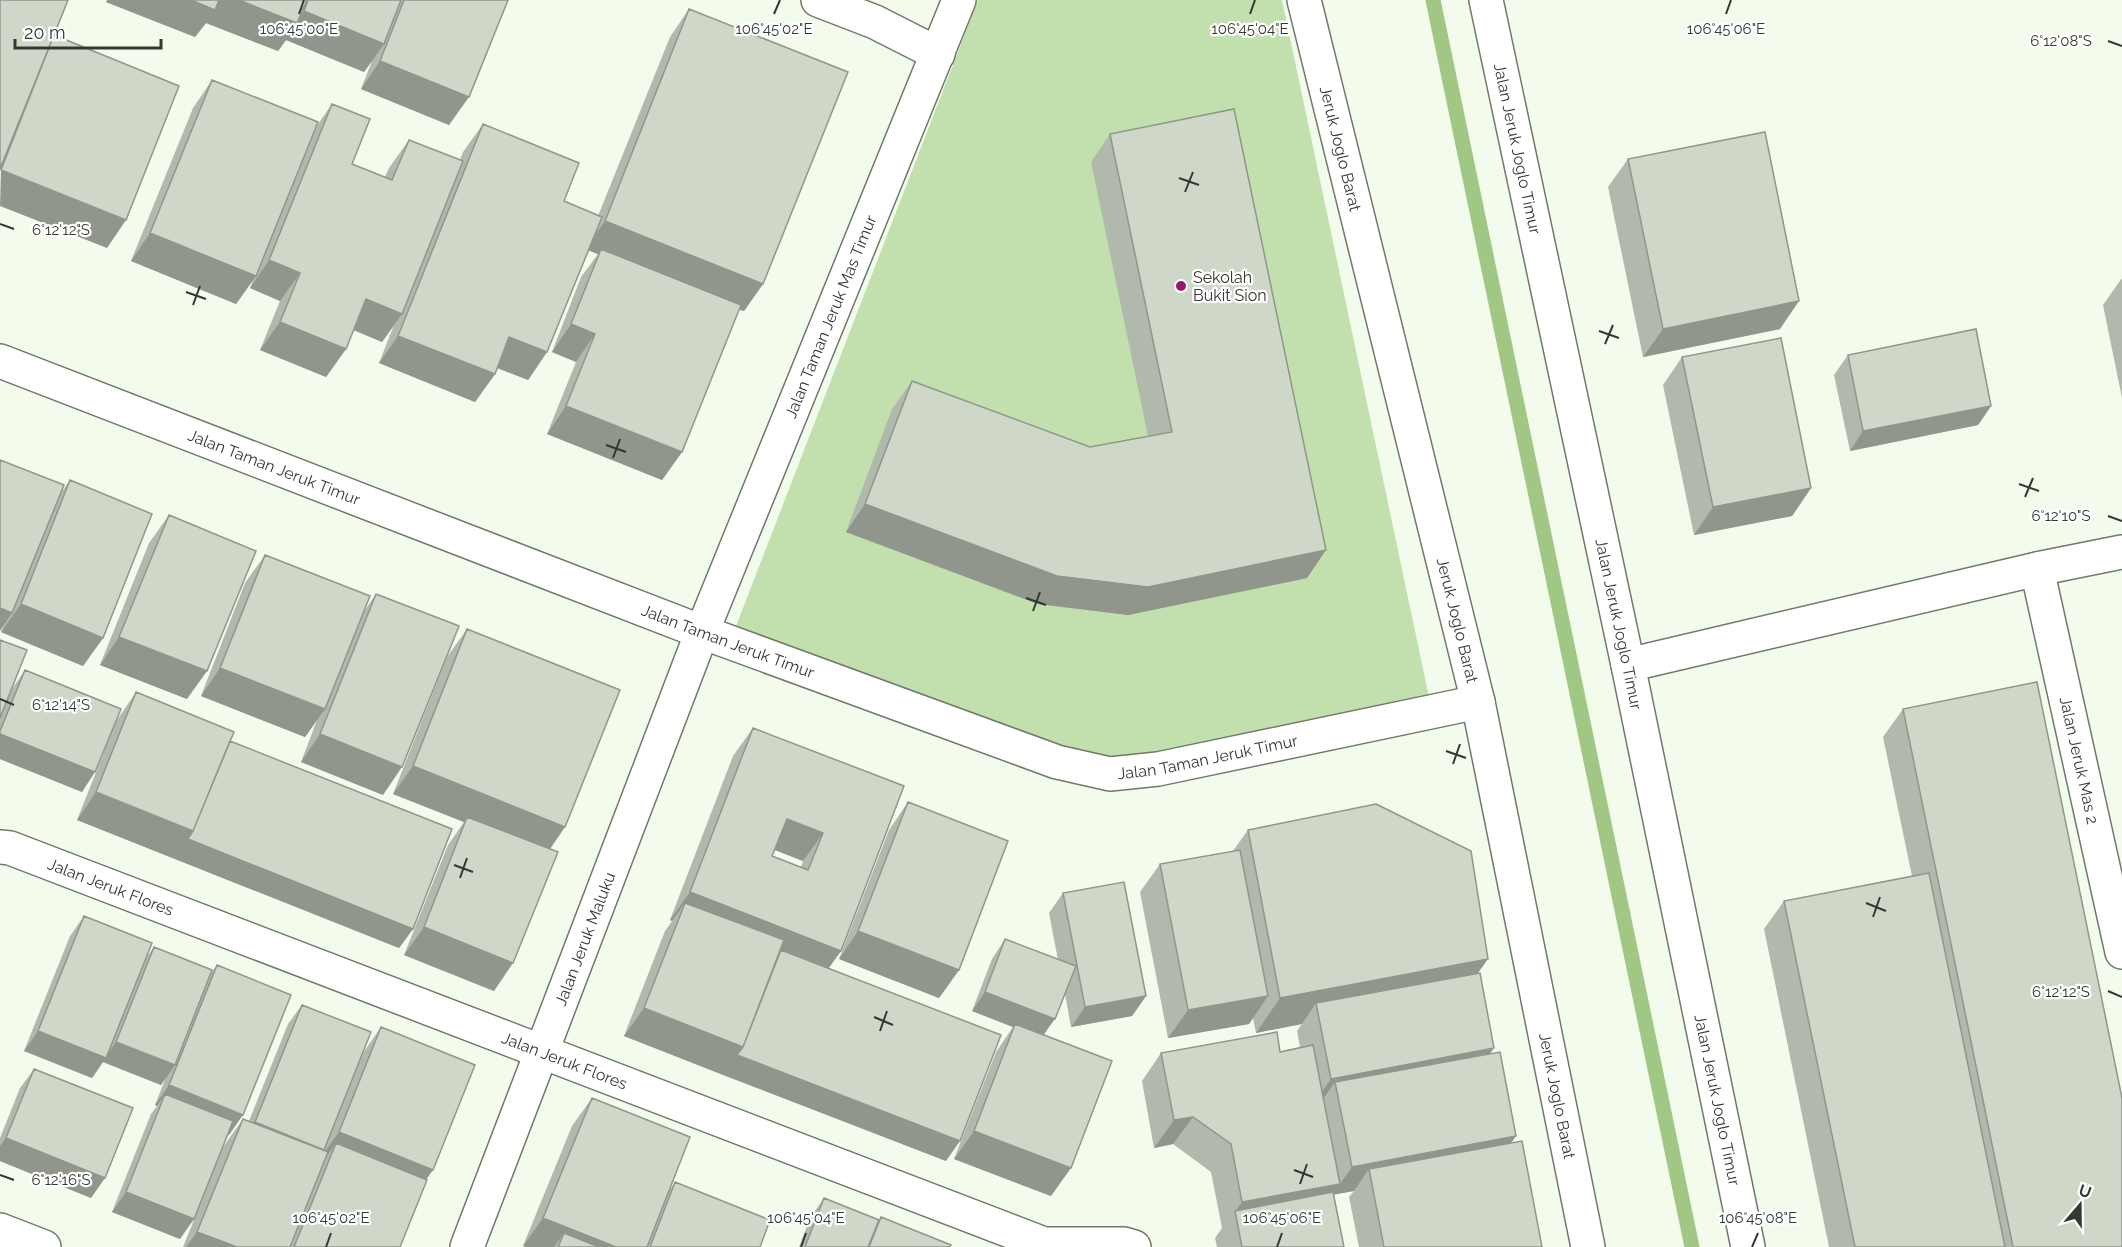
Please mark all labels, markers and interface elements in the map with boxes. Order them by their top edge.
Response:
scale bar [15,12,160,50]
text: 106°45'00"E [260,20,338,38]
text: 106°45'02"E [735,20,813,38]
text: 106°45'04"E [1211,20,1289,38]
text: 106°45'06"E [1687,20,1765,38]
text: 20 m [24,22,66,43]
text: 6°12'08"S [2030,32,2092,50]
street label: Jalan Jeruk Joglo Timur [1490,62,1545,236]
street label: Jeruk Joglo Barat [1316,84,1365,214]
street label: Jalan Taman Jeruk Mas Timur [781,212,881,421]
text: 6°12'12"S [32,221,90,239]
place label: Sekolah Bukit Sion [1193,268,1267,305]
marker: Sekolah Bukit Sion [1174,279,1188,293]
street label: Jalan Taman Jeruk Timur [185,426,363,509]
text: 6°12'10"S [2031,507,2091,525]
street label: Jalan Jeruk Joglo Timur [1591,537,1646,712]
street label: Jeruk Joglo Barat [1433,556,1482,685]
street label: Jalan Taman Jeruk Timur [639,601,817,682]
street label: Jalan Jeruk Mas 2 [2056,695,2102,826]
text: 6°12'14"S [32,696,90,714]
street label: Jalan Taman Jeruk Timur [1117,731,1300,783]
street label: Jalan Jeruk Flores [45,854,176,920]
street label: Jalan Jeruk Maluku [551,869,619,1008]
text: 6°12'12"S [2032,983,2090,1001]
street label: Jalan Jeruk Joglo Timur [1690,1013,1744,1188]
street label: Jalan Jeruk Flores [499,1028,630,1094]
street label: Jeruk Joglo Barat [1535,1031,1579,1161]
text: 6°12'16"S [31,1171,91,1189]
north arrow [2050,1175,2110,1235]
text: U [2076,1180,2094,1202]
text: 106°45'02"E [292,1209,370,1227]
text: 106°45'04"E [767,1209,845,1227]
text: 106°45'06"E [1243,1209,1321,1227]
text: 106°45'08"E [1719,1209,1797,1227]

